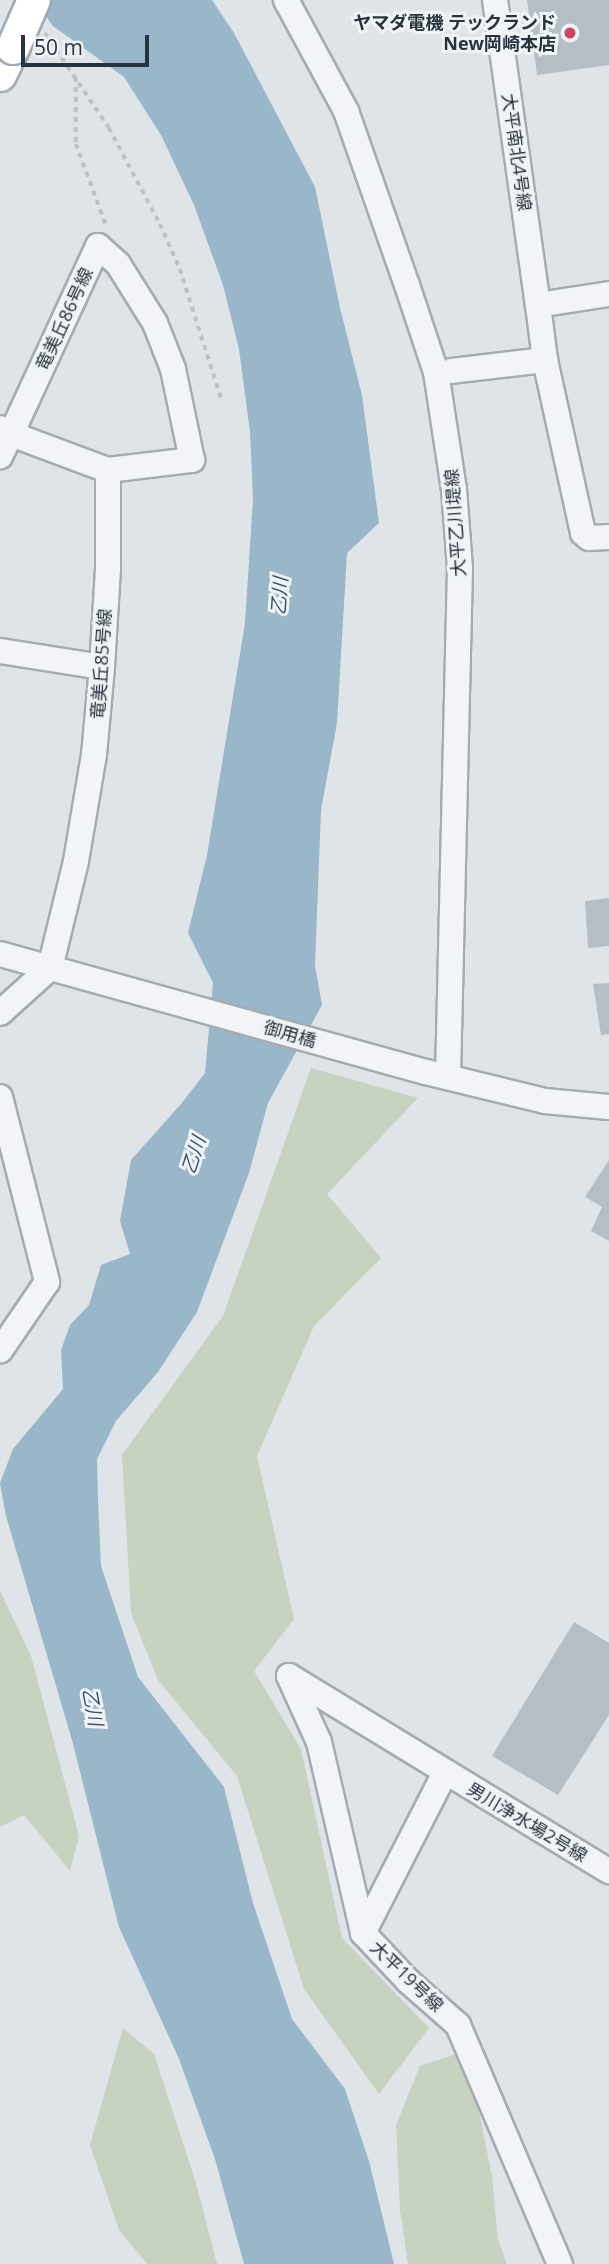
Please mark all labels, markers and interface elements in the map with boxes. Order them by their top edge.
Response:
place label: ヤマダ電機 テックランド New岡崎本店 [353,12,556,54]
scale bar [24,21,152,65]
marker: ヤマダ電機 テックランド New岡崎本店 [562,25,578,41]
text: 50 m [34,33,83,61]
street label: 大平南北4号線 [498,92,536,212]
street label: 竜美丘86号線 [31,264,97,374]
street label: 大平乙川堤線 [440,468,470,578]
water label: 乙川 [267,576,293,616]
street label: 竜美丘85号線 [86,608,116,720]
street label: 御用橋 [261,1016,319,1052]
water label: 乙川 [177,1133,211,1177]
water label: 乙川 [77,1686,107,1728]
street label: 男川浄水場2号線 [463,1778,591,1866]
street label: 大平19号線 [366,1936,448,2016]

